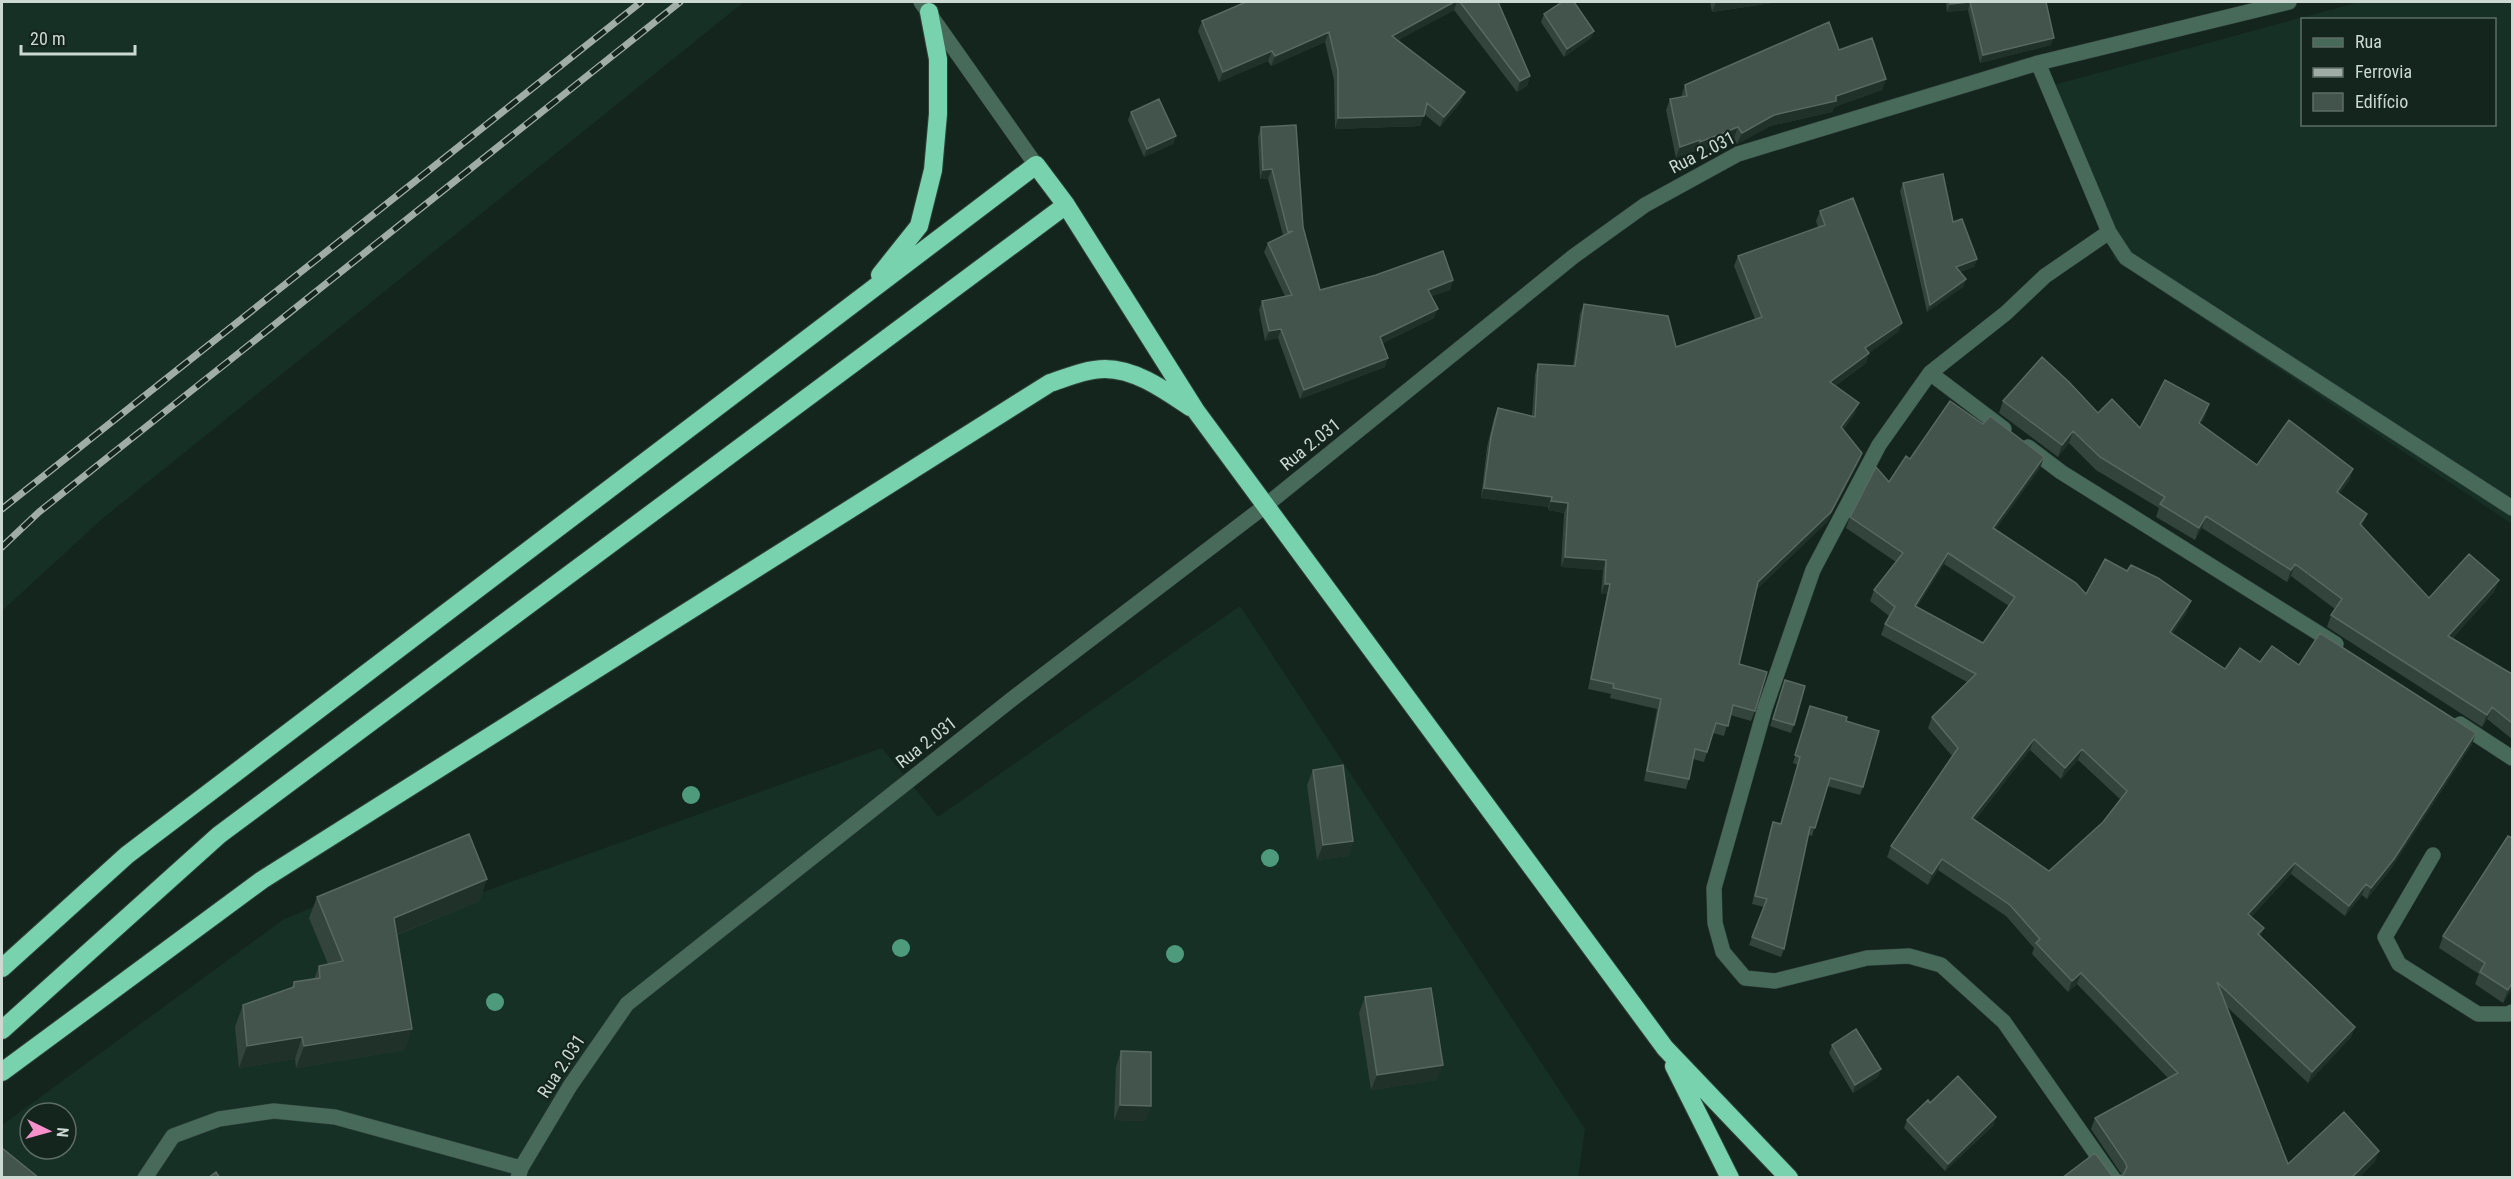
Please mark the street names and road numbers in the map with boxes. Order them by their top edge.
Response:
street label: Rua 2.031 [1665,126,1739,178]
street label: Rua 2.031 [1276,413,1344,475]
street label: Rua 2.031 [891,712,961,772]
street label: Rua 2.031 [533,1030,589,1102]

